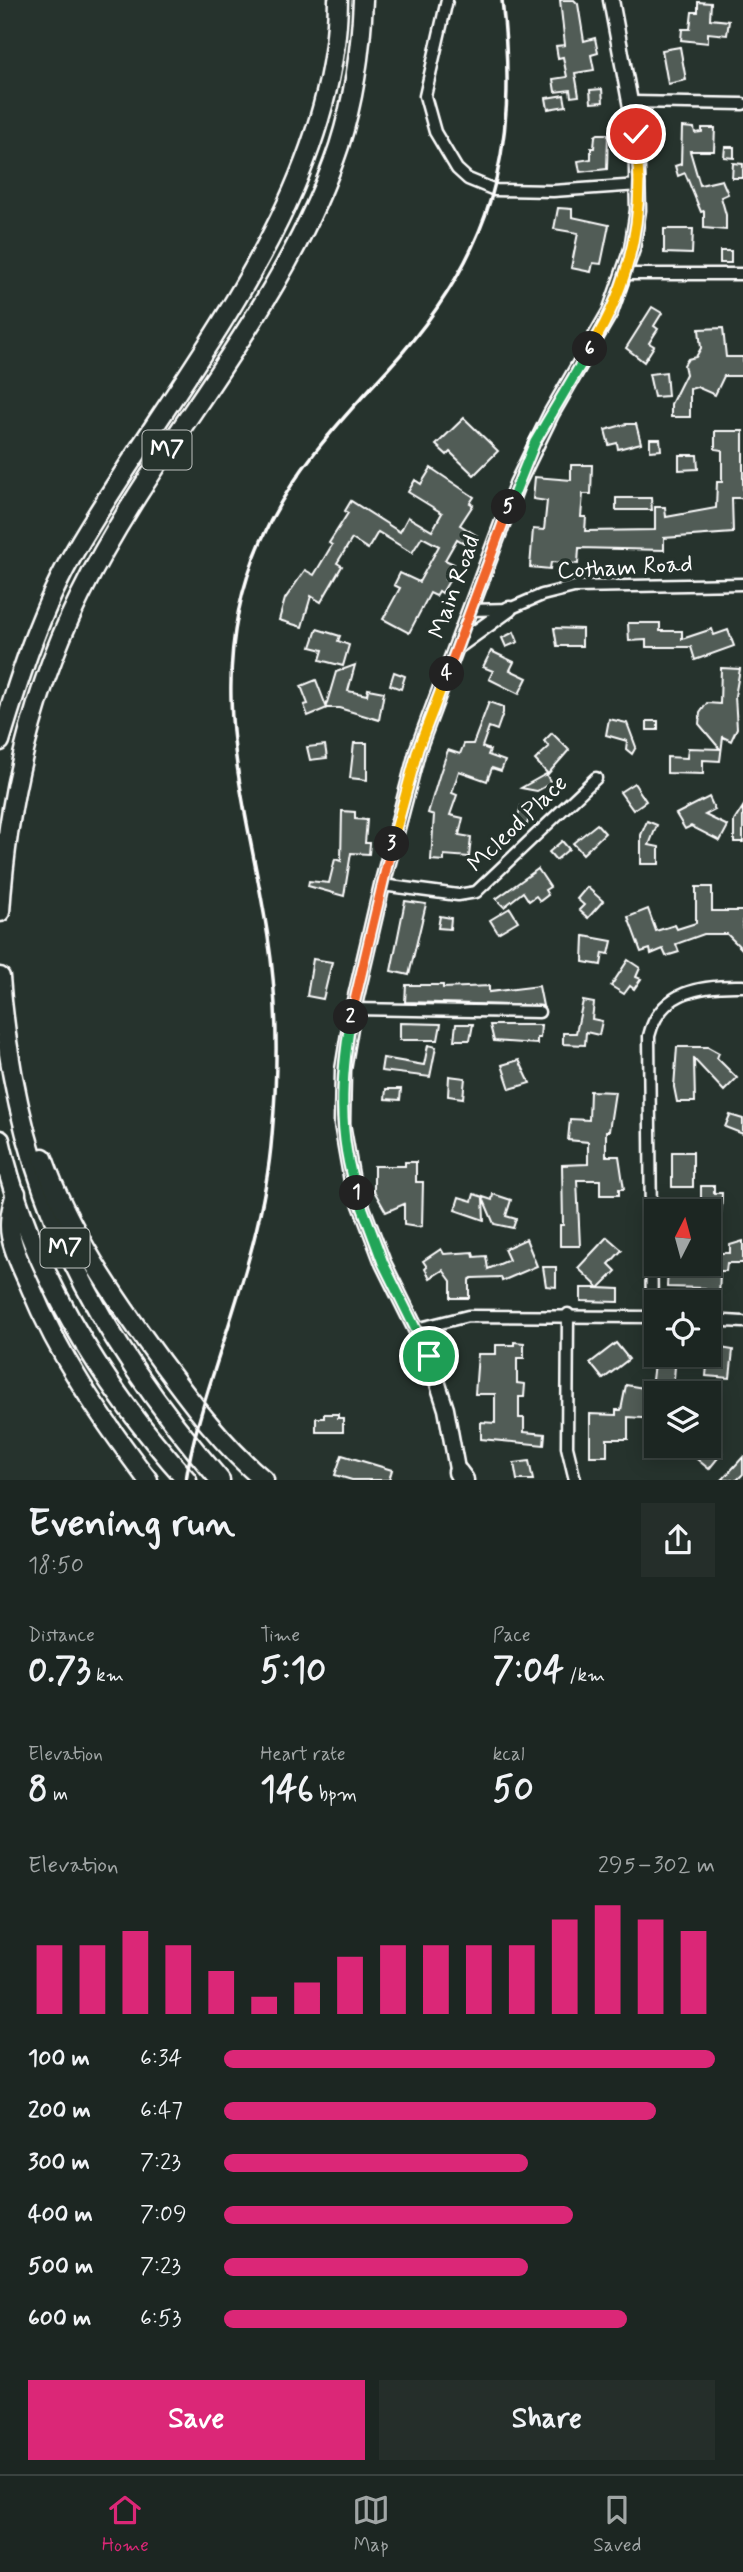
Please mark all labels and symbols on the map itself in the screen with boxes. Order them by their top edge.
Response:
pin [606,104,666,164]
pin: 6 [572,332,608,366]
road number: M7 [142,431,192,470]
pin: 5 [491,490,526,524]
street label: Main Road [422,531,488,643]
street label: Cotham Road [556,549,694,587]
pin: 4 [430,656,464,692]
street label: Mcleod Place [461,768,575,880]
pin: 3 [374,826,410,862]
pin: 2 [334,1000,368,1034]
pin: 1 [340,1176,374,1210]
north arrow [644,1199,721,1276]
road number: M7 [41,1228,90,1268]
pin [399,1326,459,1386]

